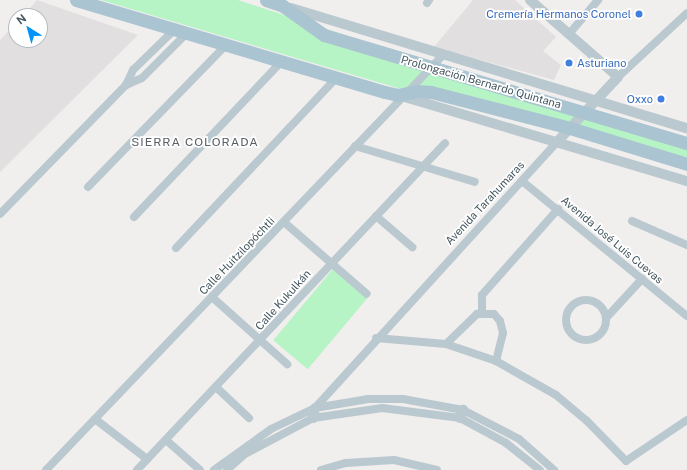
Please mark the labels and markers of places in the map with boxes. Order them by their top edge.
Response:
place label: Cremería Hermanos Coronel [486,7,631,21]
marker: Cremería Hermanos Coronel [634,9,644,19]
place label: Asturiano [577,56,626,70]
marker: Asturiano [564,58,574,68]
place label: Oxxo [627,92,653,106]
marker: Oxxo [656,94,666,104]

